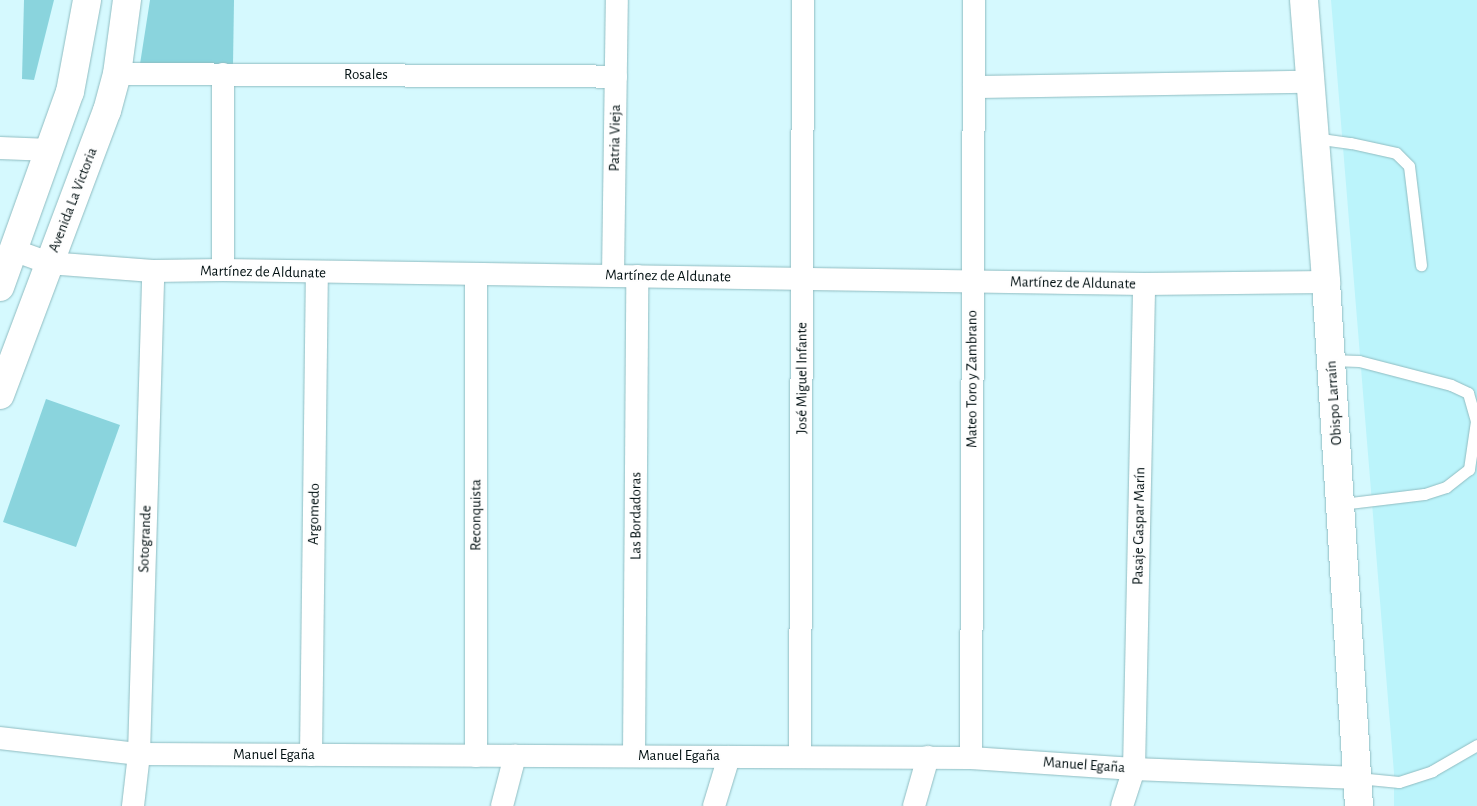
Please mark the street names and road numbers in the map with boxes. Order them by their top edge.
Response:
street label: Rosales [344,66,388,84]
street label: Patria Vieja [605,104,625,172]
street label: Avenida La Victoria [45,145,101,255]
street label: Martínez de Aldunate [200,262,326,282]
street label: Martínez de Aldunate [605,266,731,286]
street label: Martínez de Aldunate [1010,273,1136,293]
street label: Mateo Toro y Zambrano [963,310,981,448]
street label: José Miguel Infante [793,322,811,434]
street label: Obispo Larraín [1322,360,1346,446]
street label: Pasaje Gaspar Marín [1129,467,1149,585]
street label: Las Bordadoras [627,472,645,560]
street label: Reconquista [467,479,485,551]
street label: Argomedo [304,483,324,545]
street label: Sotogrande [135,505,155,573]
street label: Manuel Egaña [233,746,315,764]
street label: Manuel Egaña [638,747,720,765]
street label: Manuel Egaña [1042,753,1126,777]

